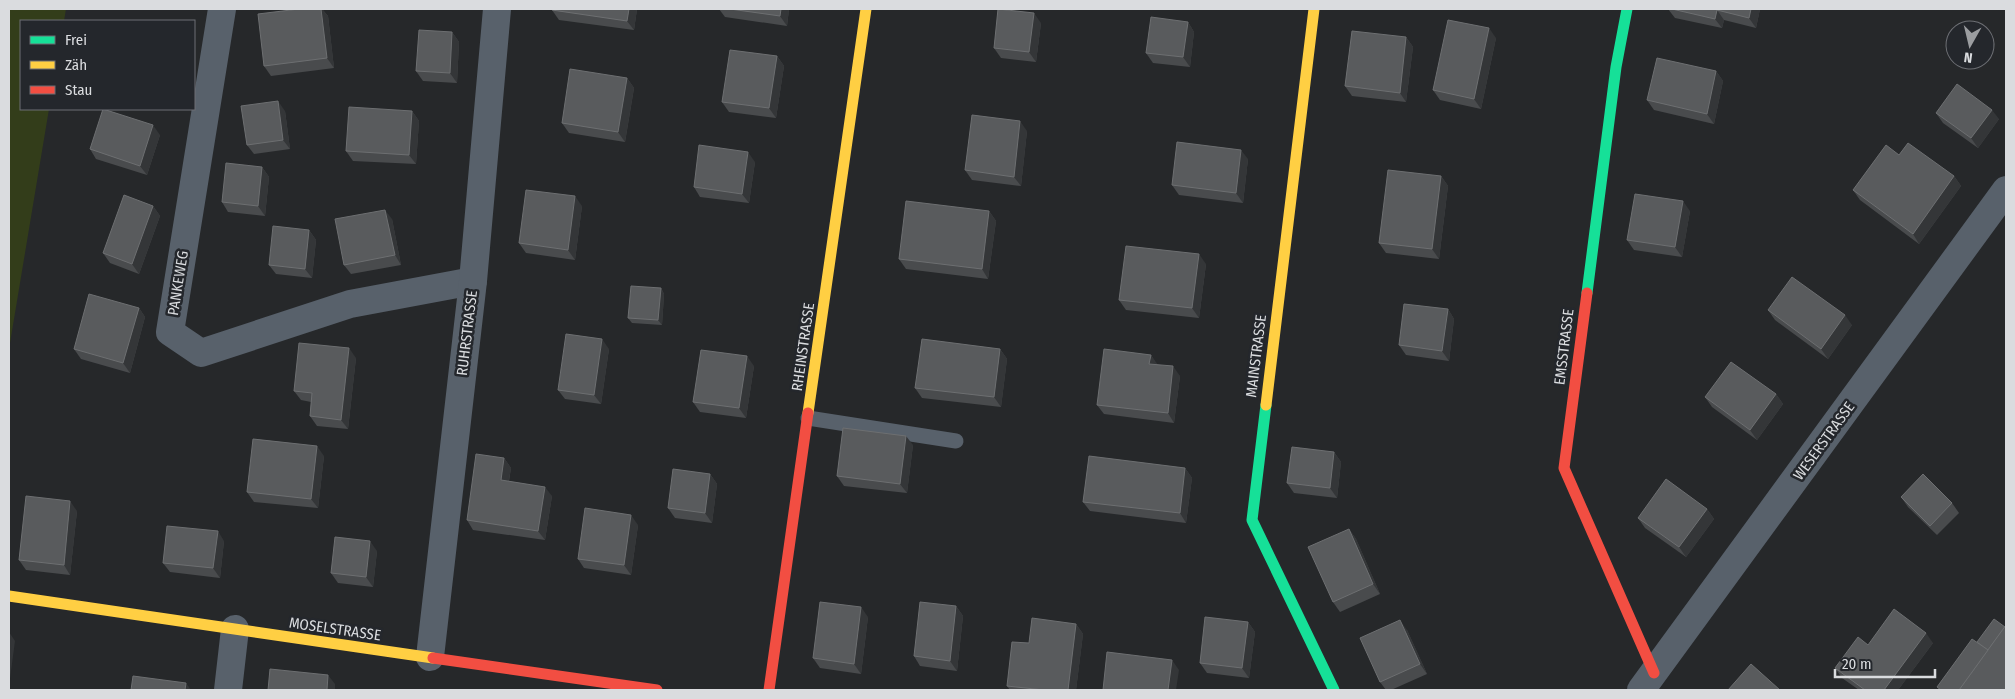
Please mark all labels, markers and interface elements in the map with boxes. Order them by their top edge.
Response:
legend [20,20,195,110]
north arrow [1945,20,1995,70]
text: Frei [65,31,87,49]
text: N [1963,48,1974,66]
text: Zäh [65,56,87,74]
text: Stau [65,81,92,99]
street label: PANKEWEG [164,249,192,317]
street label: RUHRSTRASSE [453,289,481,377]
street label: RHEINSTRASSE [788,302,818,392]
street label: EMSSTRASSE [1550,308,1578,386]
street label: MAINSTRASSE [1242,313,1270,399]
street label: WESERSTRASSE [1790,398,1858,484]
street label: MOSELSTRASSE [288,614,382,644]
scale bar [1835,646,1935,678]
text: 20 m [1842,655,1872,673]

